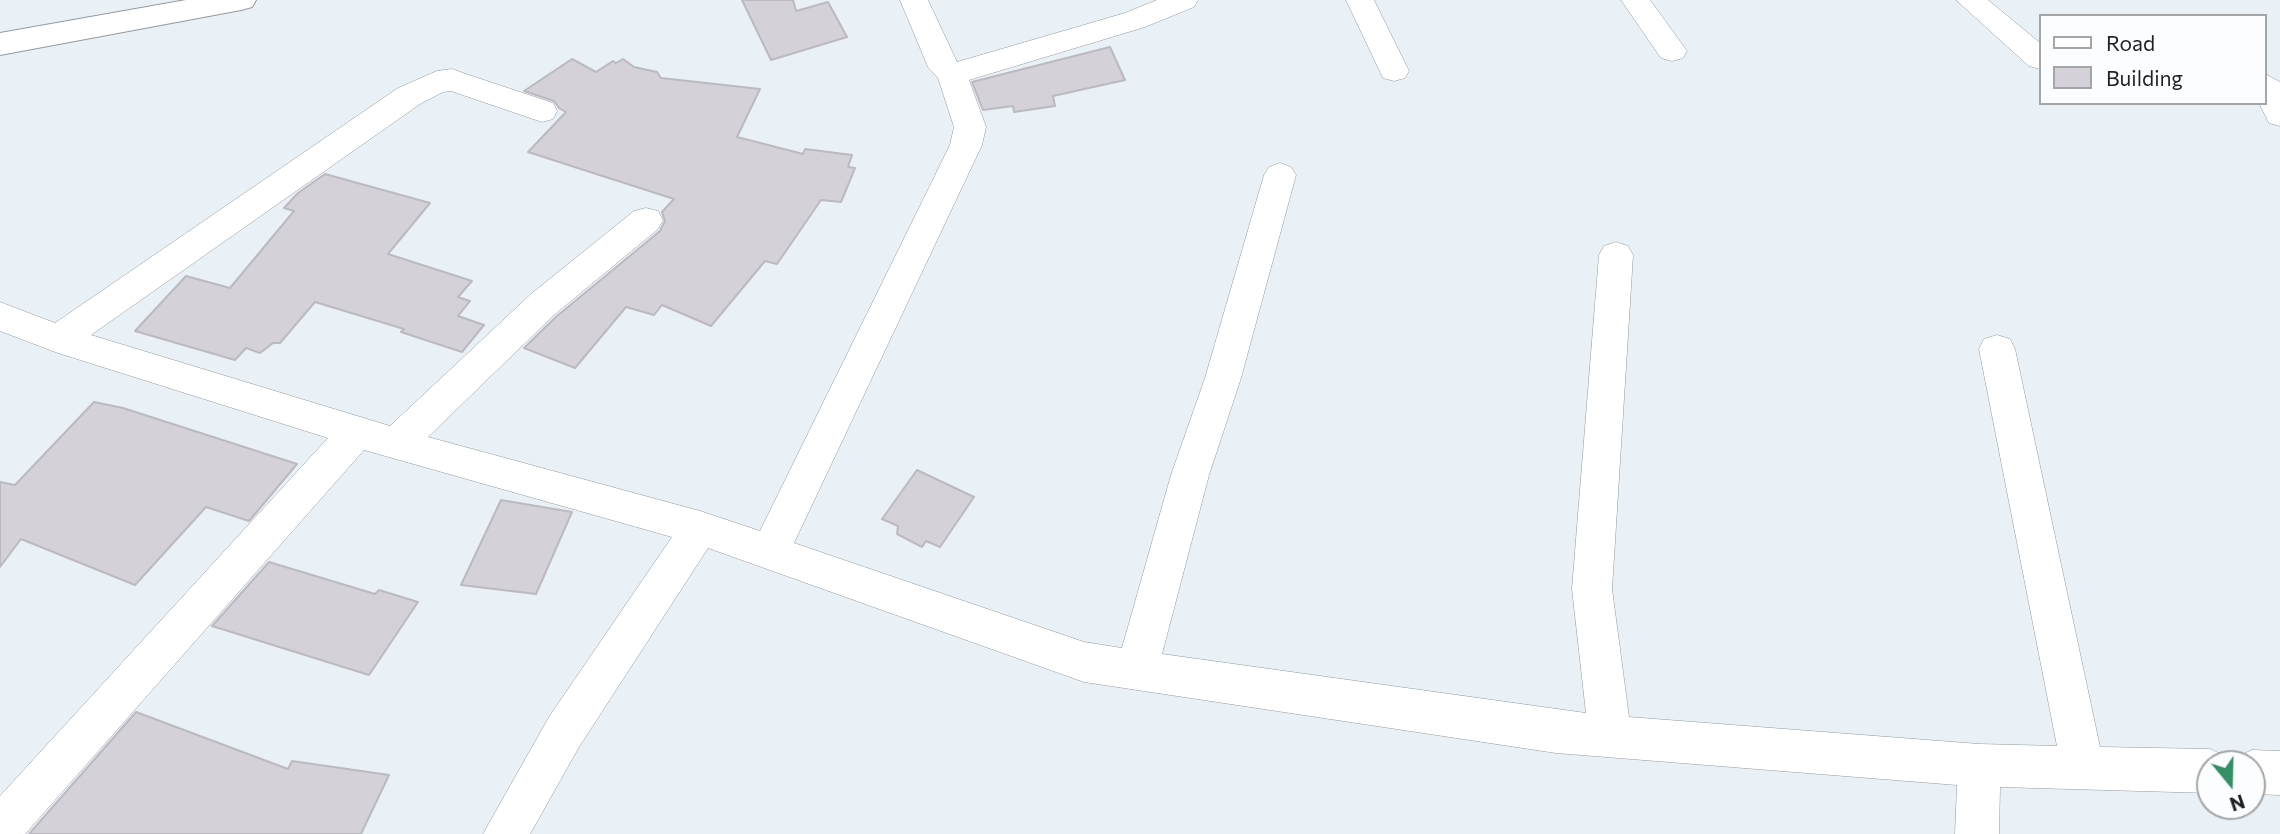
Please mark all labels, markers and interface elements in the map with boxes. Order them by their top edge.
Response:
legend [2038,14,2266,105]
text: Road [2106,30,2155,55]
text: Building [2106,65,2183,90]
north arrow [2196,750,2266,820]
text: N [2227,790,2248,817]

